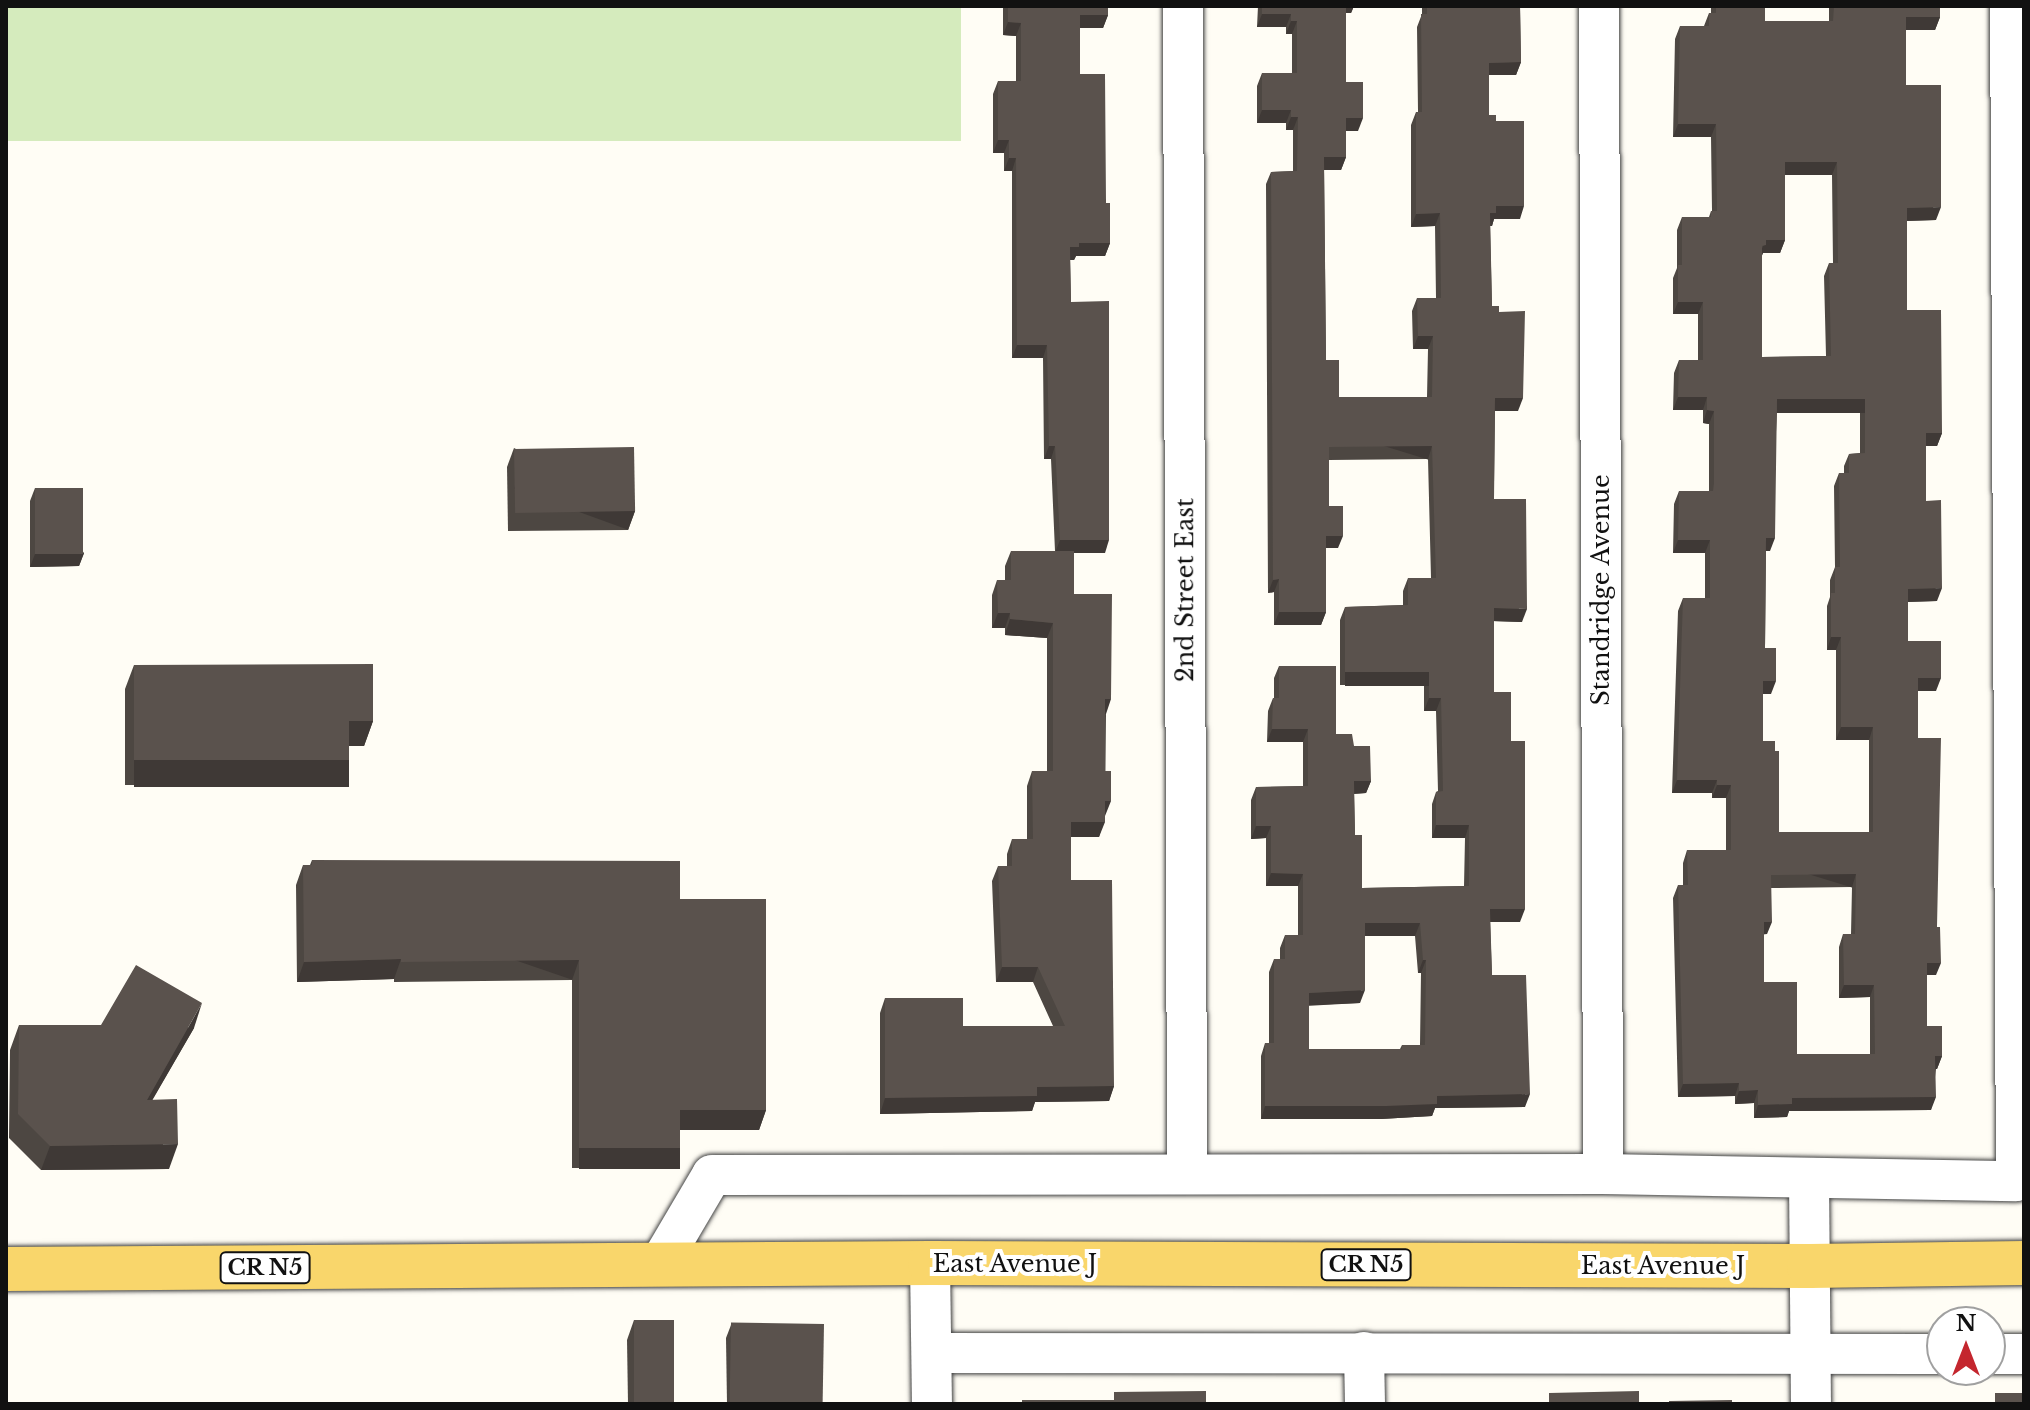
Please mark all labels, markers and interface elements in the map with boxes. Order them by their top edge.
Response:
street label: Standridge Avenue [1587,474,1615,706]
street label: 2nd Street East [1171,498,1199,682]
road number: CR N5 [1320,1247,1412,1283]
road number: CR N5 [219,1250,311,1286]
street label: East Avenue J [932,1250,1098,1278]
street label: East Avenue J [1580,1252,1746,1280]
north arrow [1926,1306,2006,1386]
text: N [1956,1310,1976,1337]

